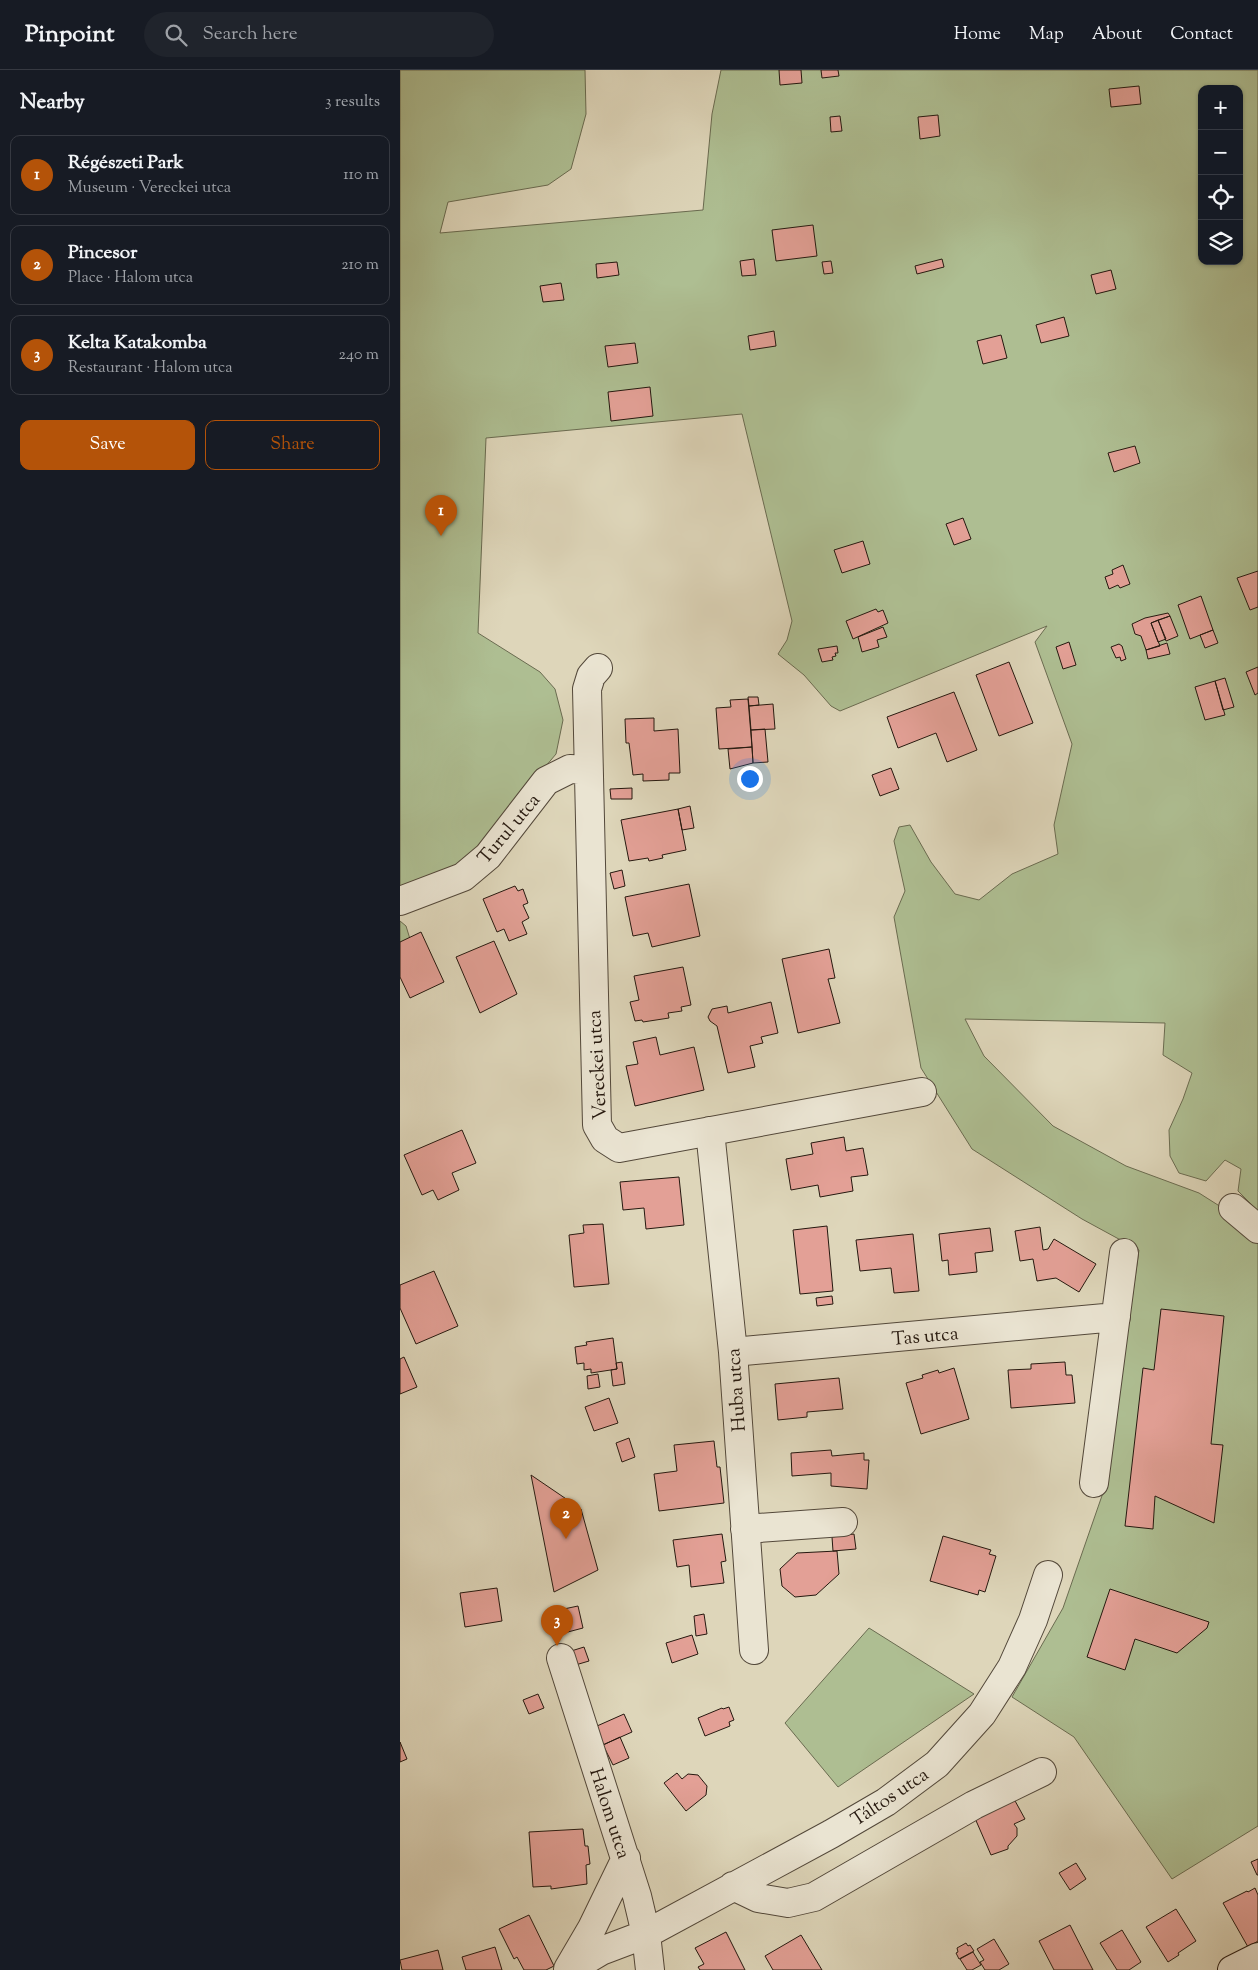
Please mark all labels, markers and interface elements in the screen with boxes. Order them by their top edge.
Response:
search box [144,12,494,57]
text: Pinpoint [25,18,114,52]
icon: search [162,21,190,49]
text: Search here [202,21,298,48]
text: Home [954,22,1001,48]
text: Map [1029,22,1064,48]
text: About [1092,22,1142,48]
text: Contact [1170,22,1233,48]
map controls [1198,85,1243,265]
button: + [1198,85,1243,130]
text: Nearby [20,88,85,118]
text: 3 results [325,91,380,114]
button: − [1198,130,1243,175]
text: Régészeti Park [68,150,184,177]
text: 1 [34,164,40,187]
text: 110 m [343,164,379,187]
button: locate [1198,175,1243,220]
text: Museum · Vereckei utca [68,177,231,200]
button: layers [1198,220,1243,265]
text: Pincesor [68,240,137,267]
text: 2 [33,254,41,277]
text: 210 m [341,254,379,277]
text: Place · Halom utca [68,267,193,290]
text: Kelta Katakomba [68,330,207,357]
text: 3 [34,344,40,367]
text: 240 m [338,344,379,367]
text: Restaurant · Halom utca [68,357,233,380]
button: Save [20,420,195,470]
button: Share [205,420,380,470]
pin: 1 [425,495,457,536]
your location [737,766,763,792]
street label: Turul utca [472,788,548,871]
street label: Vereckei utca [582,1009,615,1120]
street label: Tas utca [891,1321,960,1354]
street label: Huba utca [721,1347,754,1433]
pin: 2 [550,1498,582,1539]
pin: 3 [541,1605,573,1646]
street label: Táltos utca [846,1762,935,1834]
street label: Halom utca [581,1765,636,1863]

